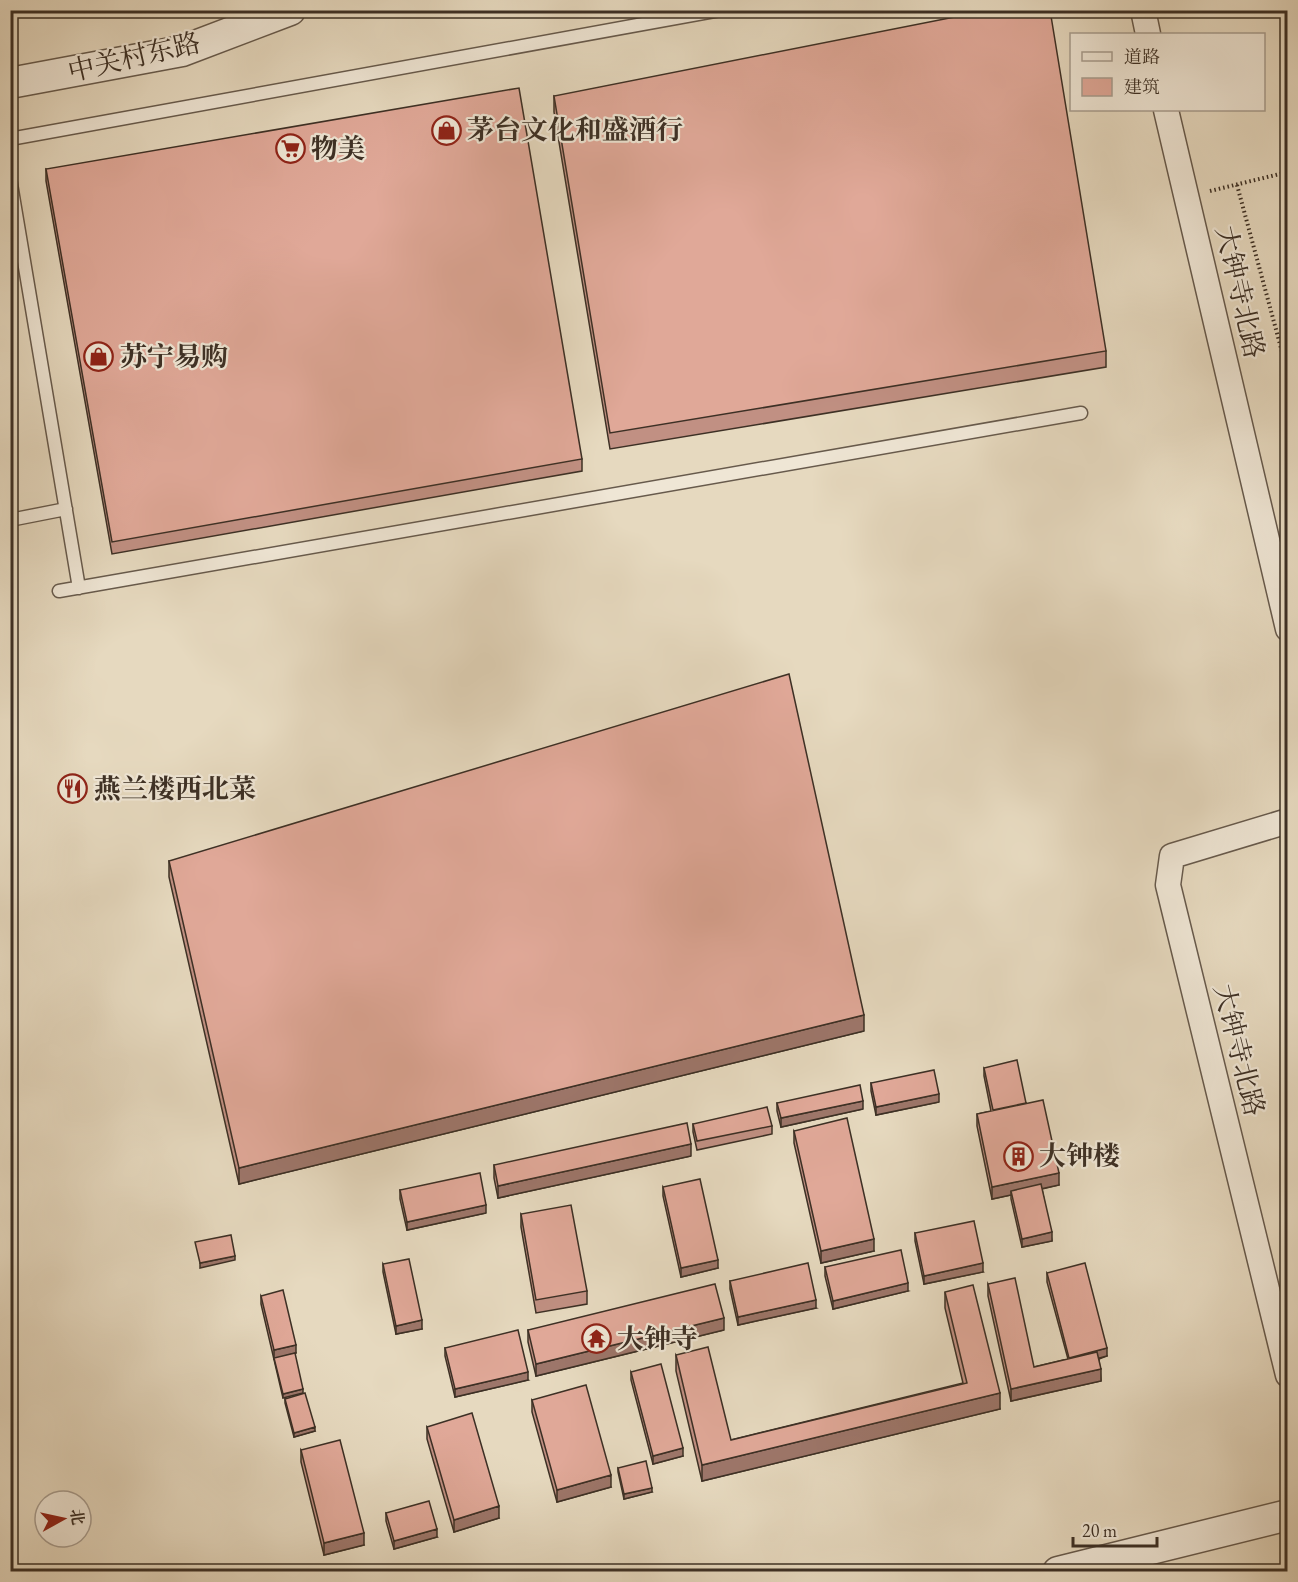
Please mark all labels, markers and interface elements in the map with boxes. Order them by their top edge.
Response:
street label: 中关村东路 [64,24,204,89]
legend [1070,33,1265,111]
text: 道路 [1124,45,1160,68]
text: 建筑 [1124,75,1160,98]
place label: 茅台文化和盛酒行 [467,112,683,147]
shop icon: 茅台文化和盛酒行 [430,114,462,146]
place label: 物美 [311,131,365,166]
supermarket icon: 物美 [274,133,306,165]
street label: 大钟寺北路 [1208,222,1273,362]
place label: 苏宁易购 [120,339,228,374]
shop icon: 苏宁易购 [83,341,115,373]
place label: 燕兰楼西北菜 [94,771,256,806]
restaurant icon: 燕兰楼西北菜 [57,773,89,805]
street label: 大钟寺北路 [1206,980,1273,1120]
place label: 大钟楼 [1039,1138,1120,1173]
building icon: 大钟楼 [1002,1140,1034,1172]
place label: 大钟寺 [617,1321,698,1356]
temple icon: 大钟寺 [580,1323,612,1355]
north arrow [33,1489,93,1549]
text: 北 [66,1508,89,1526]
scale bar [1073,1510,1157,1548]
text: 20 m [1082,1519,1117,1542]

